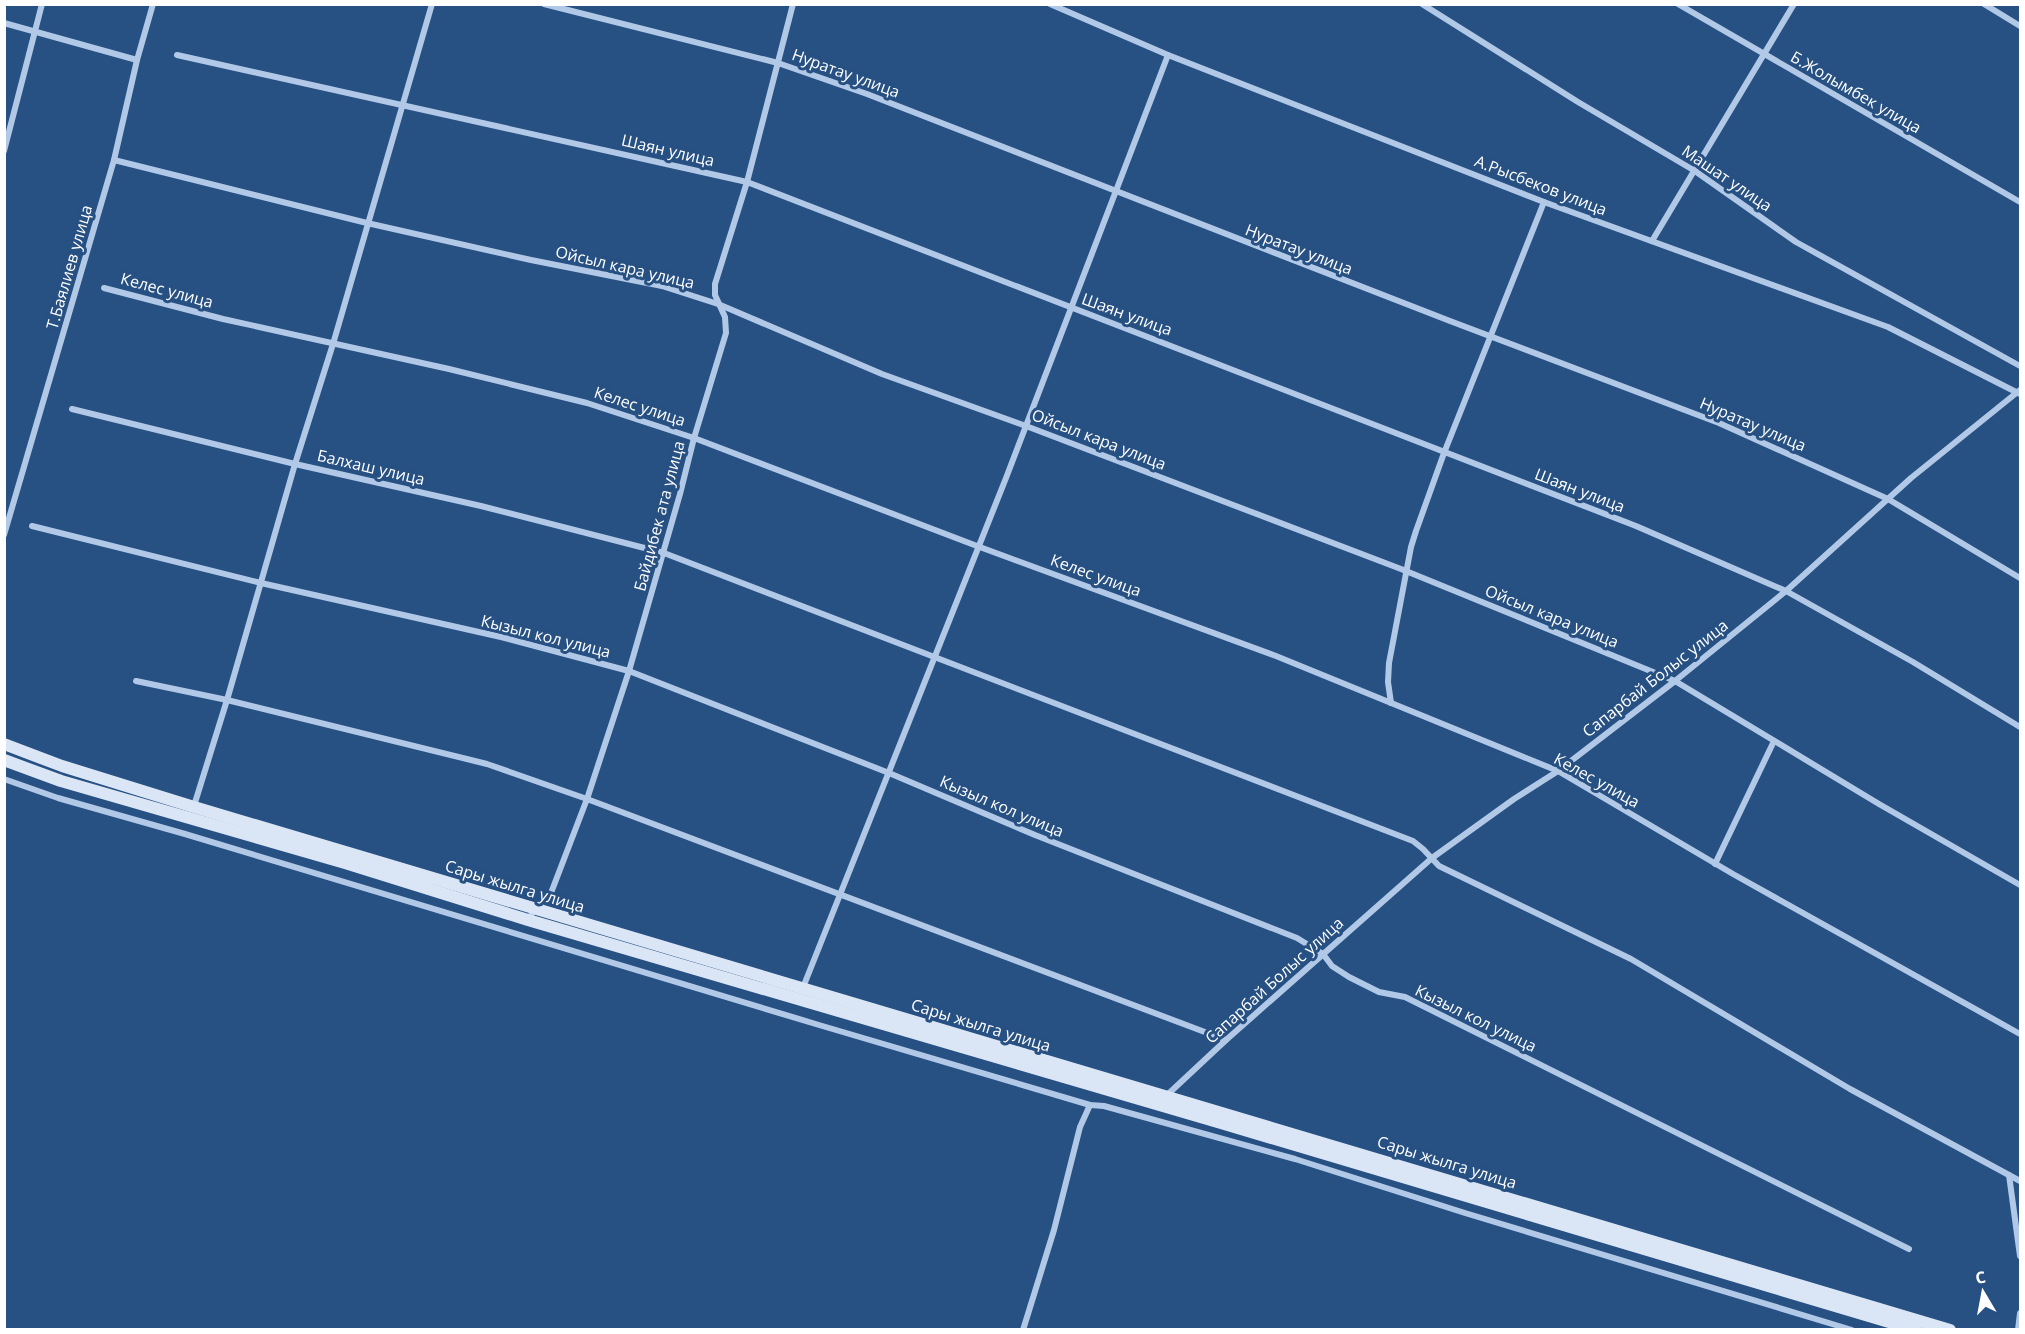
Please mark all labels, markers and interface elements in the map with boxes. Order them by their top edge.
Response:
street label: Нуратау улица [789,43,903,103]
street label: Б.Жолымбек улица [1787,46,1925,138]
street label: Шаян улица [619,129,717,171]
street label: Машат улица [1678,140,1776,216]
street label: А.Рысбеков улица [1472,150,1610,220]
street label: Т.Баялиев улица [41,202,97,332]
street label: Нуратау улица [1242,218,1356,280]
street label: Ойсыл кара улица [553,240,697,294]
street label: Келес улица [118,267,216,313]
street label: Шаян улица [1079,287,1175,341]
street label: Келес улица [591,381,689,431]
street label: Нуратау улица [1697,392,1809,456]
street label: Ойсыл кара улица [1029,403,1169,475]
street label: Байдибек ата улица [628,438,690,594]
street label: Балхаш улица [315,444,427,490]
street label: Шаян улица [1532,463,1628,517]
street label: Келес улица [1048,548,1144,602]
street label: Ойсыл кара улица [1482,579,1622,653]
street label: Кызыл кол улица [479,609,613,663]
street label: Сапарбай Болыс улица [1578,614,1732,742]
street label: Келес улица [1550,747,1644,813]
street label: Кызыл кол улица [937,770,1067,842]
street label: Сары жылга улица [443,854,587,918]
street label: Сапарбай Болыс улица [1200,912,1348,1048]
street label: Кызыл кол улица [1411,979,1541,1057]
street label: Сары жылга улица [909,993,1053,1057]
street label: Сары жылга улица [1375,1130,1519,1194]
north arrow [1953,1262,2013,1322]
text: С [1973,1266,1987,1289]

